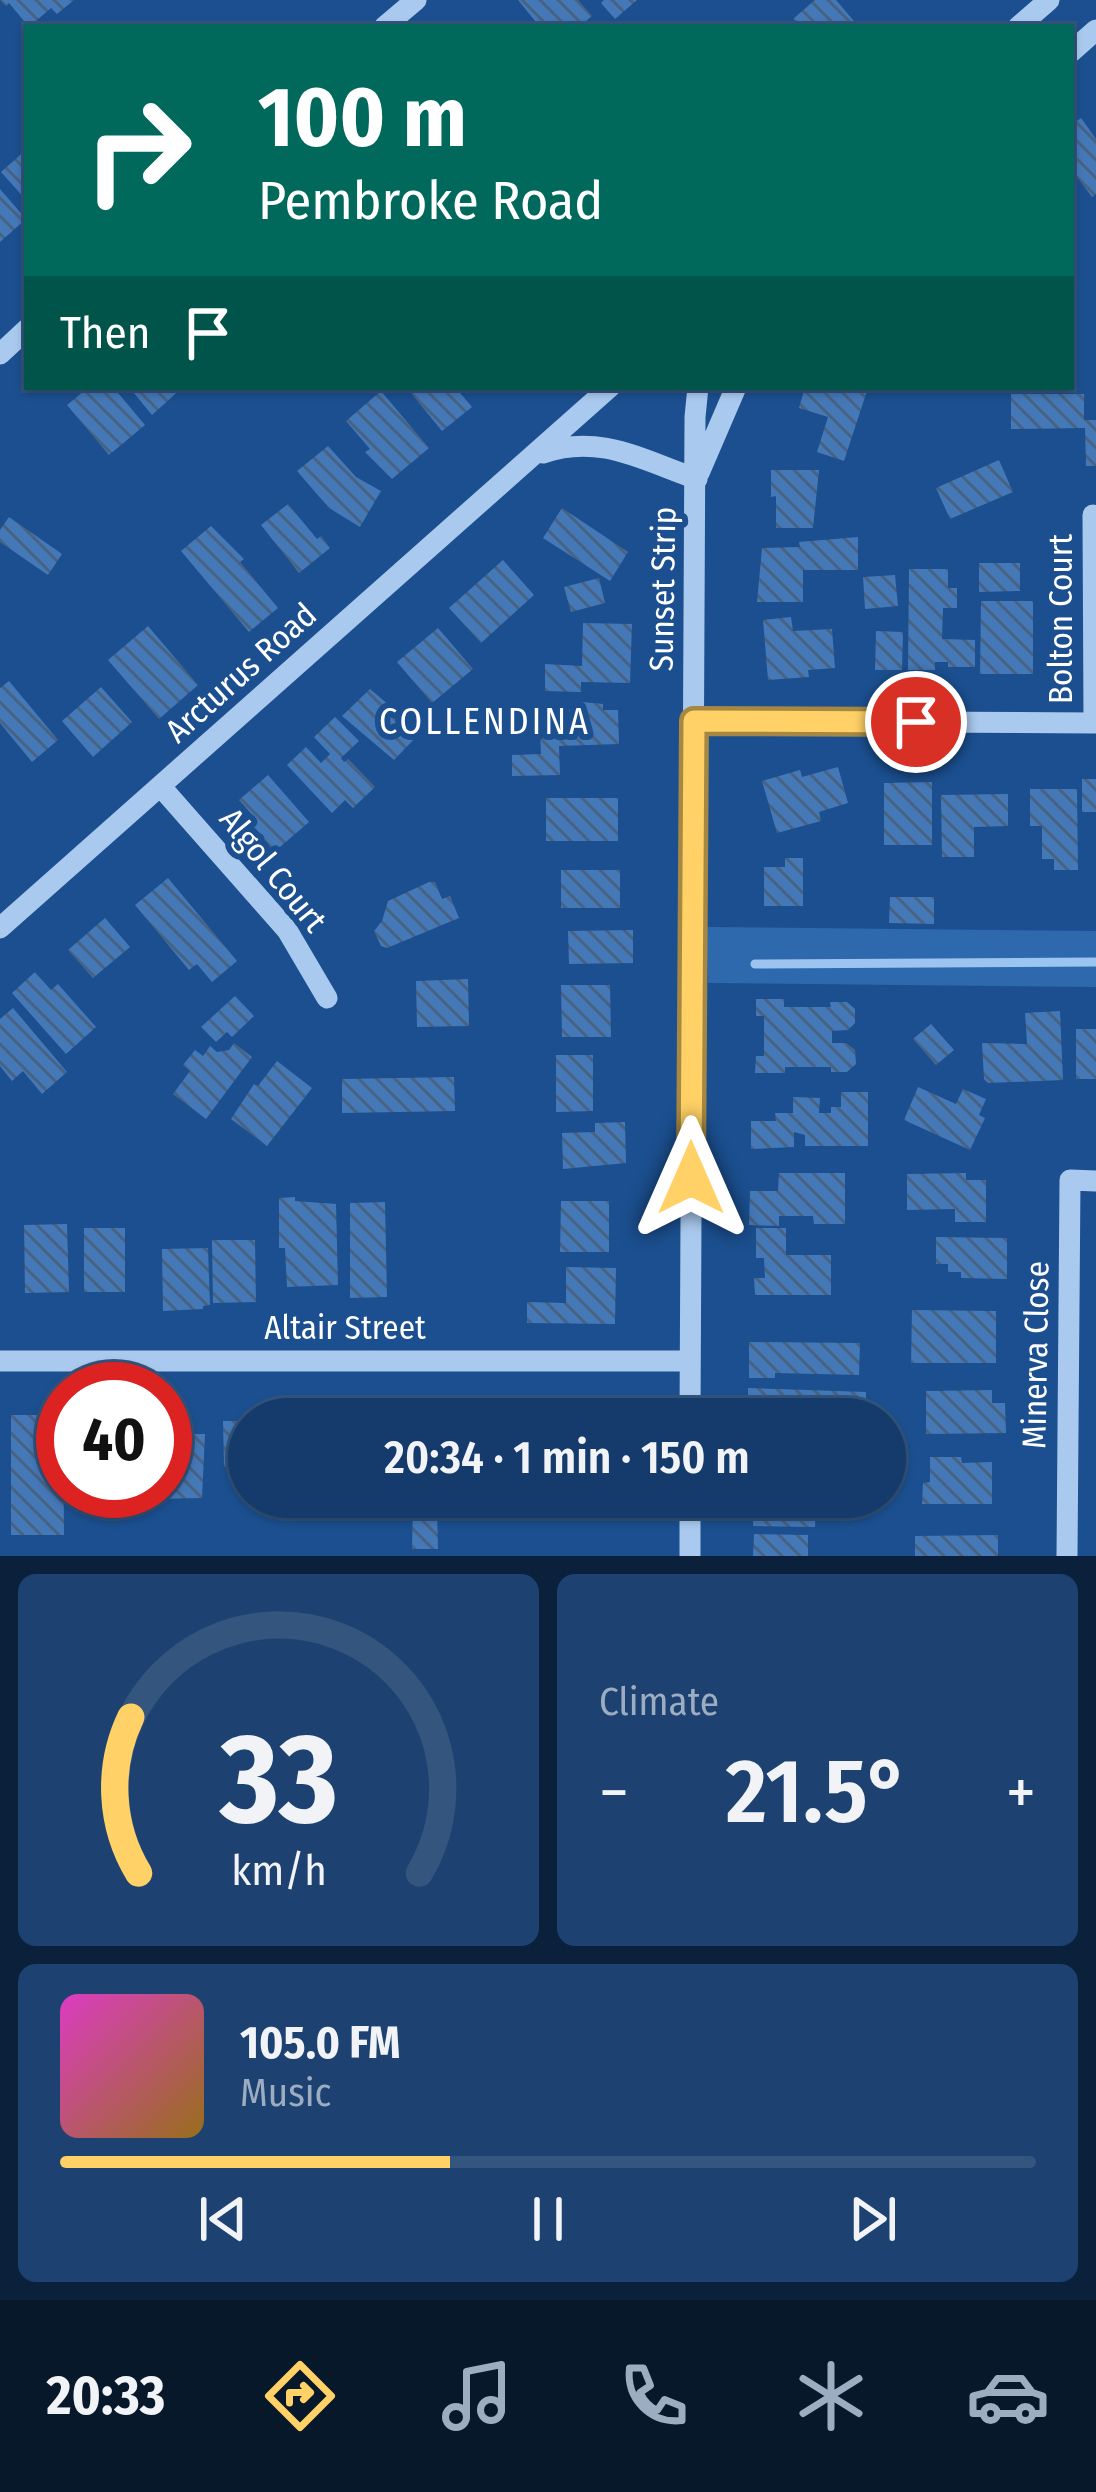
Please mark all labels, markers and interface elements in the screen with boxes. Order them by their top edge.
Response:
text: 100 m [258,67,467,168]
icon: right [60,72,216,228]
text: Pembroke Road [258,169,603,233]
icon: arrive [175,300,241,366]
text: Then [60,306,151,360]
street label: Sunset Strip [642,506,684,672]
street label: Bolton Court [1041,534,1081,704]
street label: Arcturus Road [157,595,325,751]
pin [865,671,967,773]
icon: arrive [883,689,949,755]
district label: COLLENDINA [379,700,591,744]
street label: Algol Court [211,800,335,940]
position arrow [628,1115,754,1241]
street label: Minerva Close [1014,1261,1058,1449]
street label: Altair Street [264,1308,426,1348]
speed limit sign: 40 [36,1362,192,1518]
text: 20:34 · 1 min · 150 m [384,1431,750,1485]
text: Climate [599,1679,719,1725]
text: 33 [218,1705,338,1855]
text: 21.5° [726,1738,909,1846]
text: − [599,1753,629,1832]
text: + [1006,1753,1036,1832]
text: km/h [231,1845,326,1896]
text: 105.0 FM [240,2016,400,2070]
text: Music [240,2070,331,2116]
icon: previous [190,2186,256,2252]
icon: pause [515,2186,581,2252]
icon: next [840,2186,906,2252]
icon: directions [258,2354,342,2438]
icon: music [435,2354,519,2438]
icon: phone [612,2354,696,2438]
icon: climate [789,2354,873,2438]
icon: car [966,2354,1050,2438]
text: 20:33 [46,2364,165,2428]

